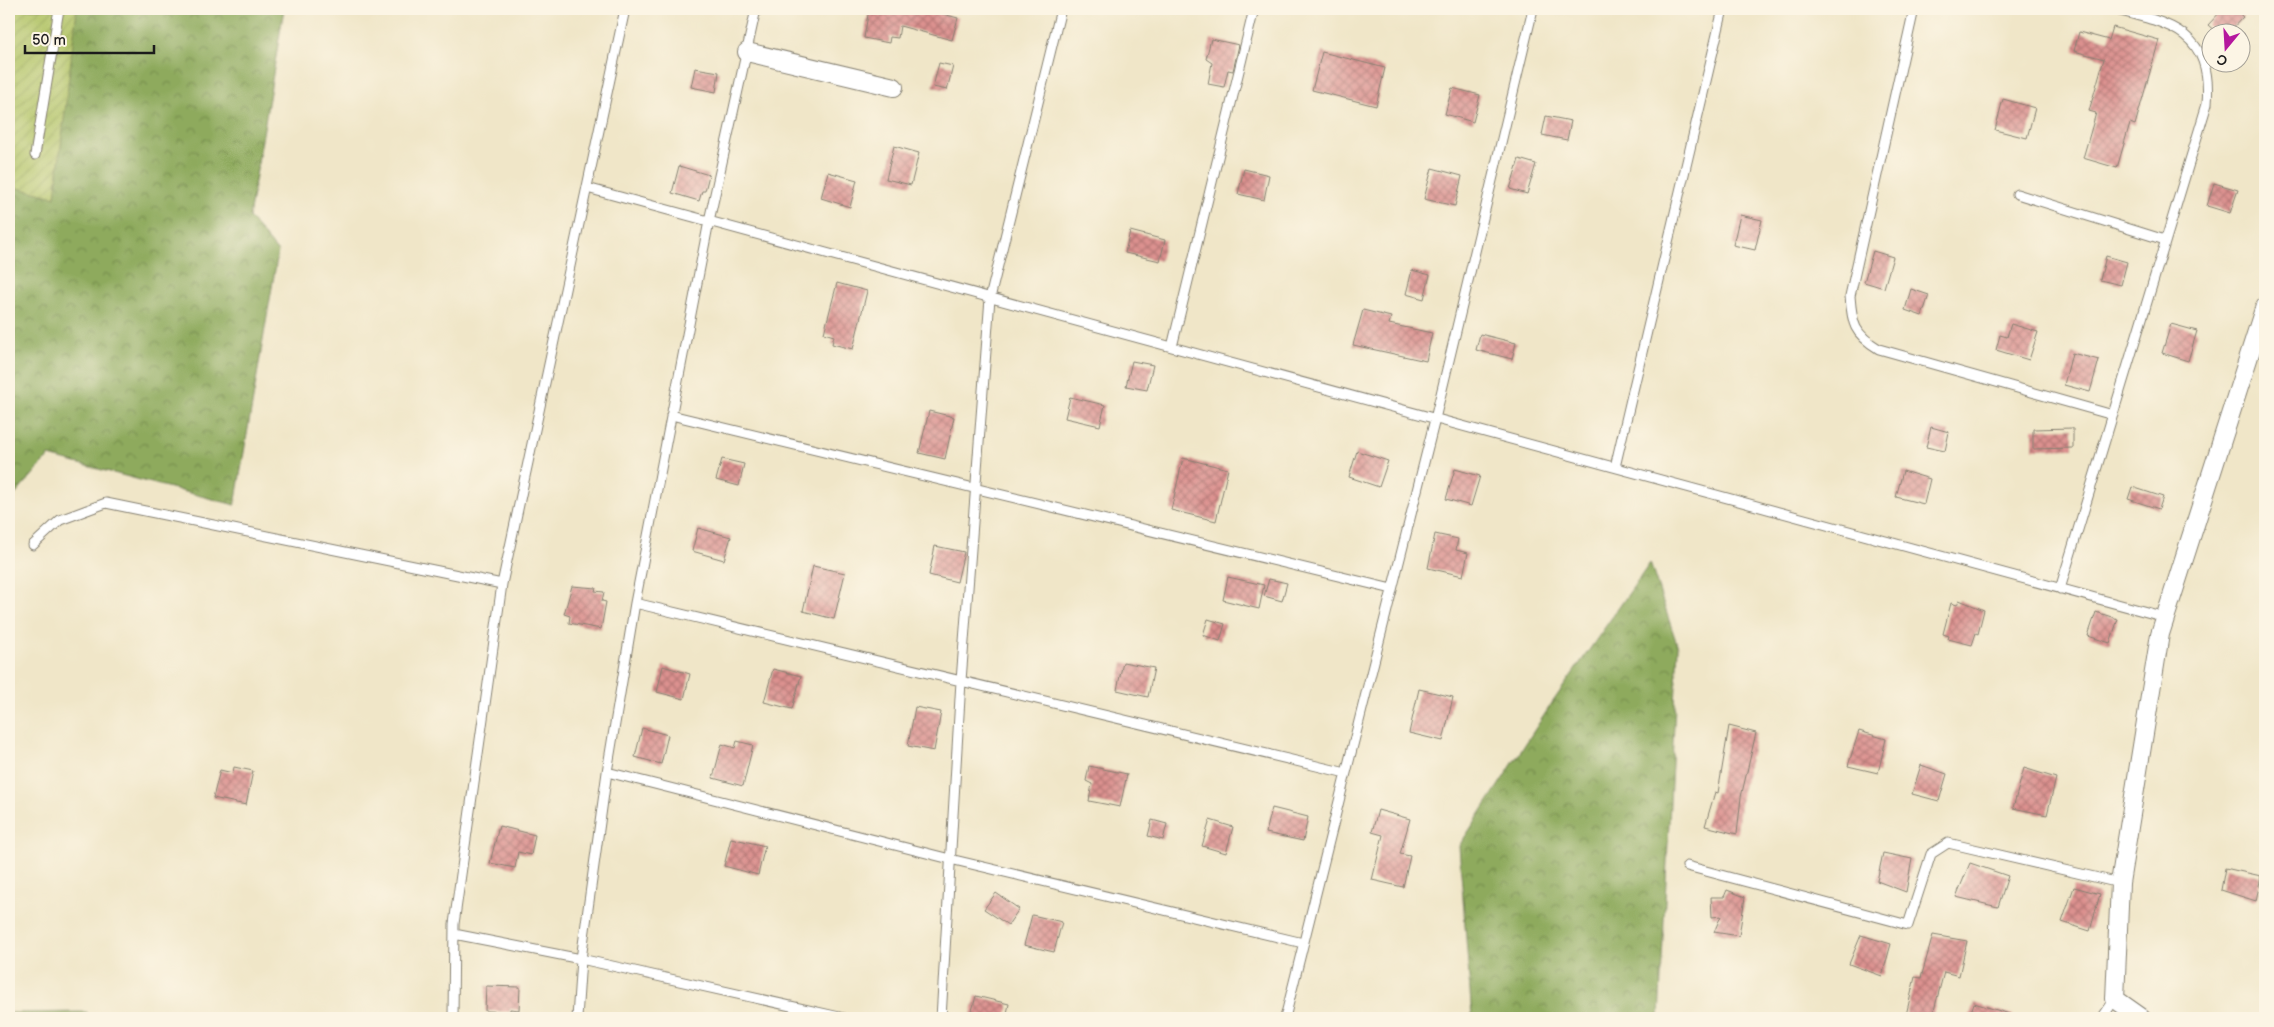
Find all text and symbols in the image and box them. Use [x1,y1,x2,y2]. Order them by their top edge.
scale bar [25,22,154,54]
north arrow [2202,22,2252,72]
text: 50 m [32,31,66,50]
text: С [2215,50,2229,69]

